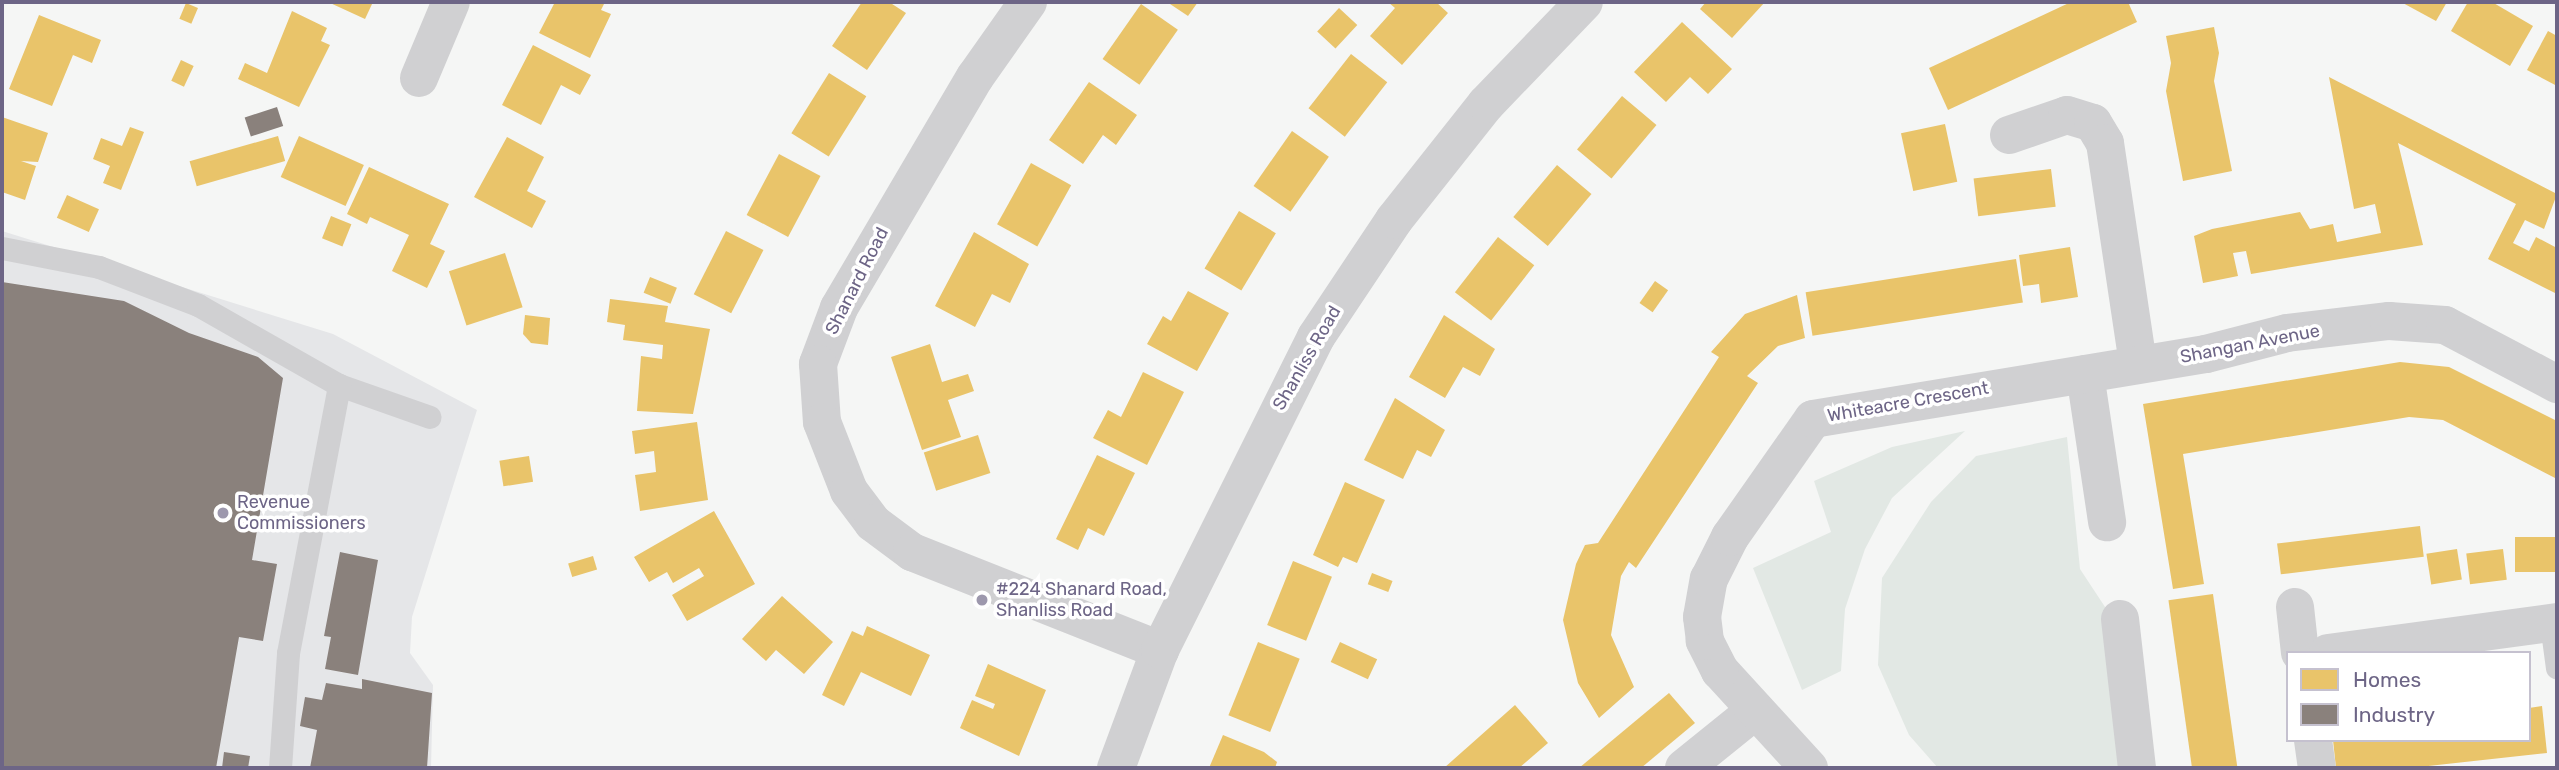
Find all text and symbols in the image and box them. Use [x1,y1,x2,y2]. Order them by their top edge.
street label: Shanard Road [821,224,893,338]
street label: Shanliss Road [1268,302,1346,414]
street label: Shangan Avenue [2178,320,2322,368]
street label: Whiteacre Crescent [1826,377,1990,427]
place label: Revenue Commissioners [237,492,366,534]
marker: Revenue Commissioners [215,505,231,521]
place label: #224 Shanard Road, Shanliss Road [996,579,1167,622]
marker: #224 Shanard Road, Shanliss Road [974,592,990,608]
legend [2286,651,2531,742]
text: Homes [2353,667,2421,692]
text: Industry [2353,702,2435,727]

